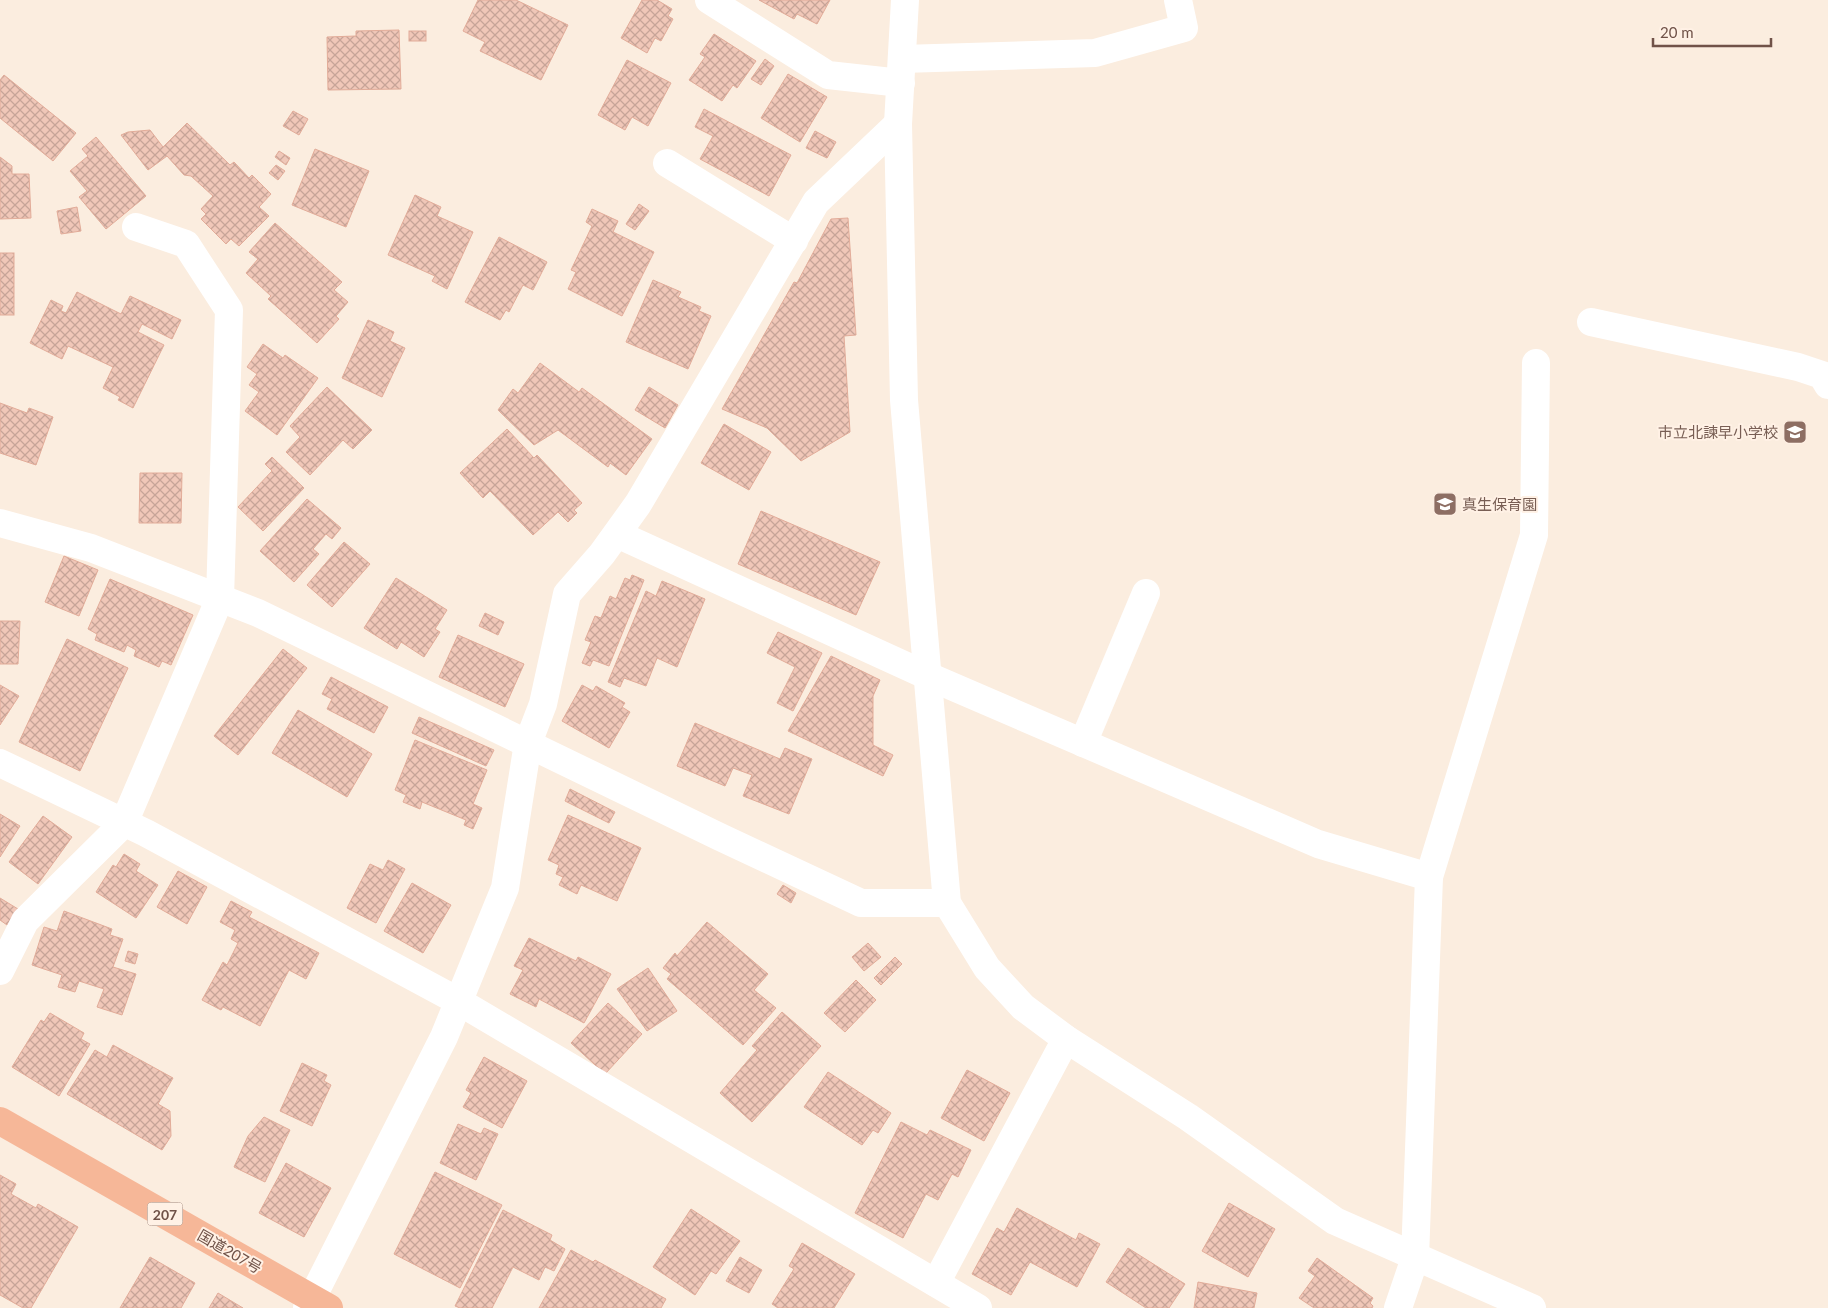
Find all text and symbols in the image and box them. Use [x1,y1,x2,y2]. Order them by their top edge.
scale bar [1653,15,1770,47]
text: 20 m [1660,23,1694,41]
school or university icon: 市立北諫早小学校 [1782,419,1808,445]
place label: 市立北諫早小学校 [1658,423,1778,441]
school or university icon: 真生保育園 [1432,491,1458,517]
place label: 真生保育園 [1462,495,1537,513]
road number: 207 [148,1202,182,1226]
street label: 国道207号 [195,1225,265,1277]

